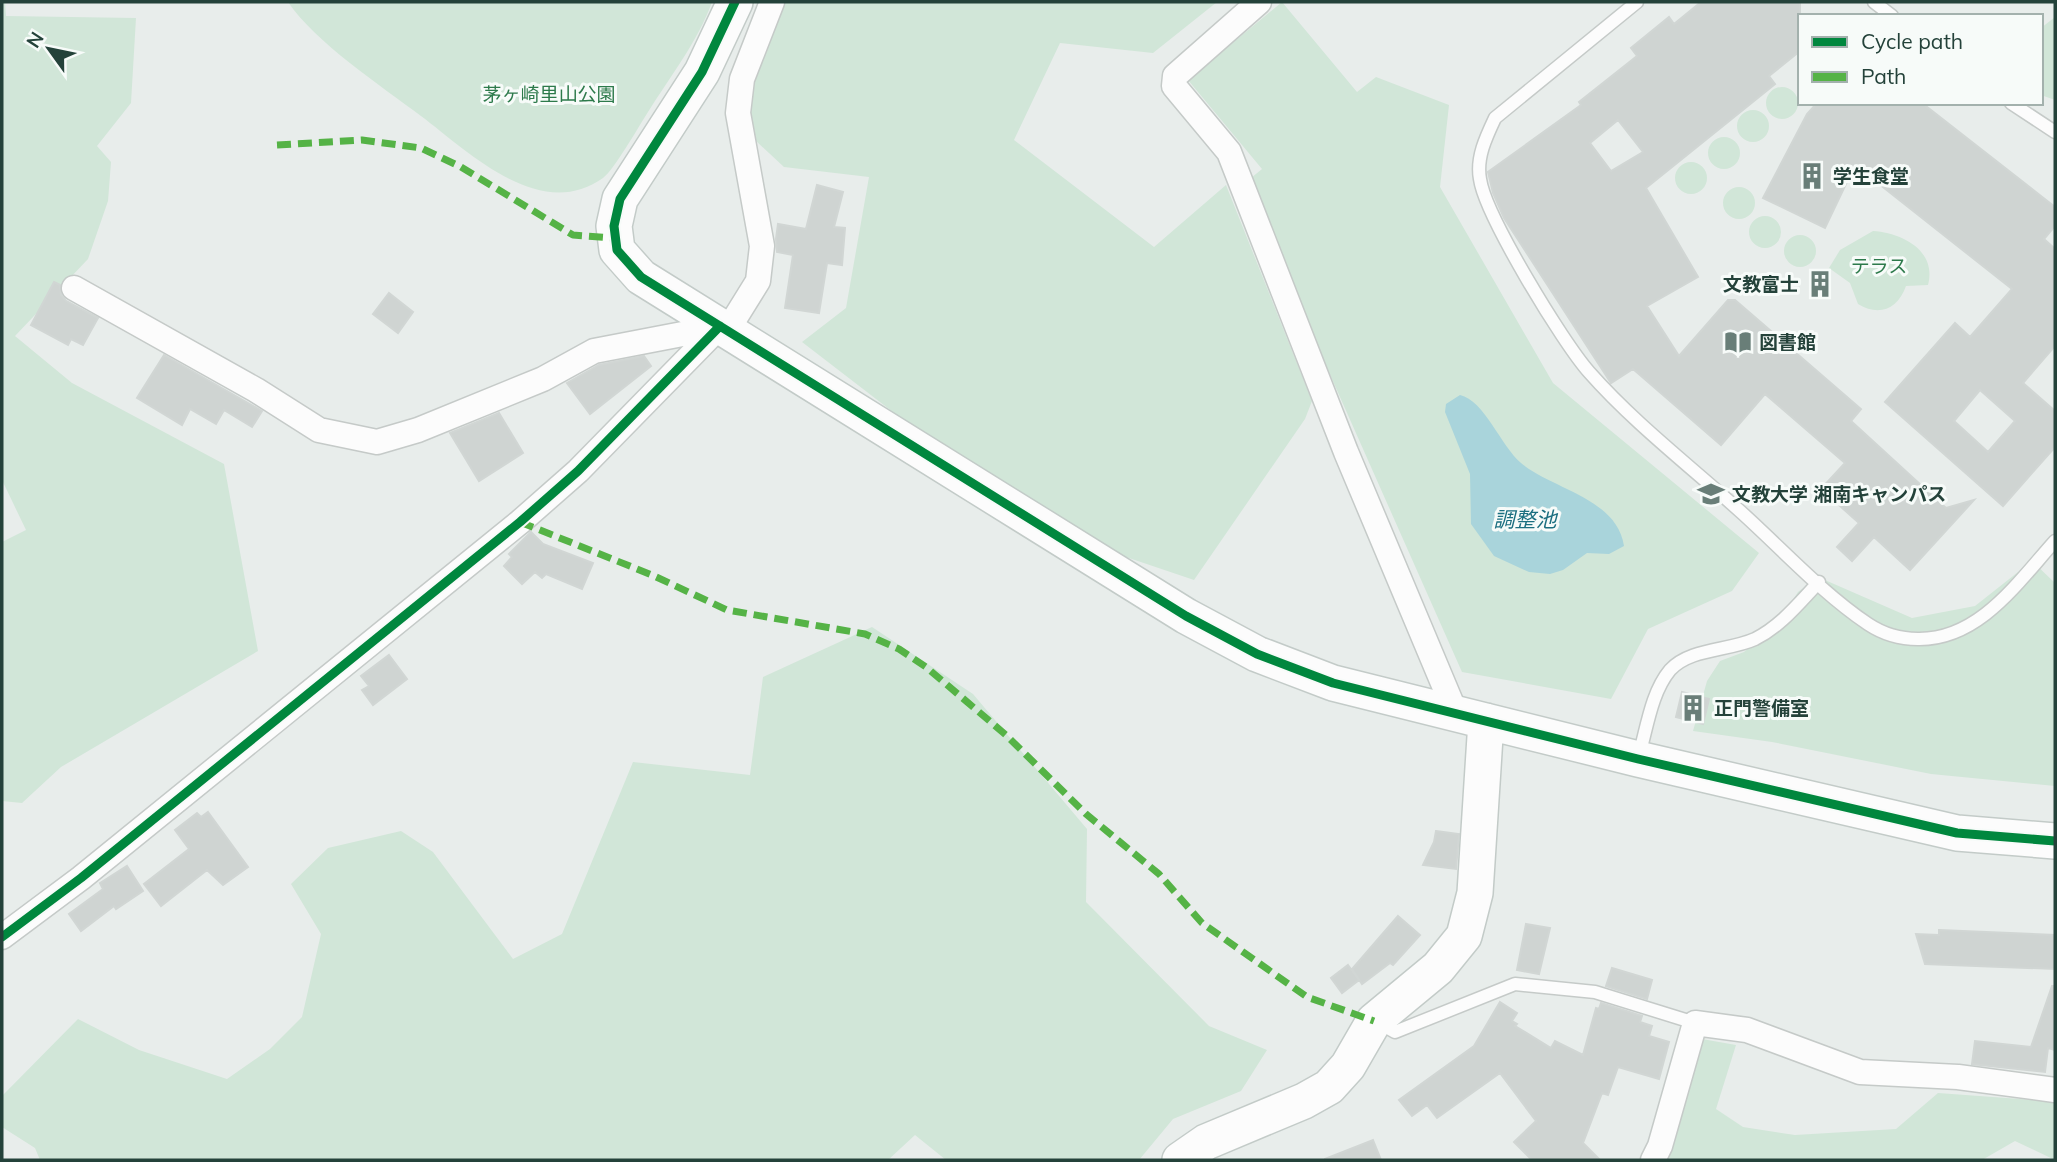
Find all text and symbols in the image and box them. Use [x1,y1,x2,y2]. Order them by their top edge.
north arrow [14,14,84,84]
legend [1798,14,2043,105]
text: N [21,27,49,52]
text: Cycle path [1861,28,1963,54]
text: Path [1861,63,1906,89]
park label: 茅ヶ崎里山公園 [482,82,616,106]
building icon: 学生食堂 [1797,161,1827,191]
place label: 学生食堂 [1833,164,1909,188]
park label: テラス [1851,254,1907,278]
building icon: 文教富士 [1805,269,1835,299]
place label: 文教富士 [1723,272,1799,296]
library icon: 図書館 [1723,327,1753,357]
place label: 図書館 [1759,330,1816,354]
school or university icon: 文教大学 湘南キャンパス [1696,479,1726,509]
place label: 文教大学 湘南キャンパス [1732,482,1946,506]
water label: 調整池 [1494,506,1558,532]
building icon: 正門警備室 [1678,693,1708,723]
place label: 正門警備室 [1714,696,1809,720]

